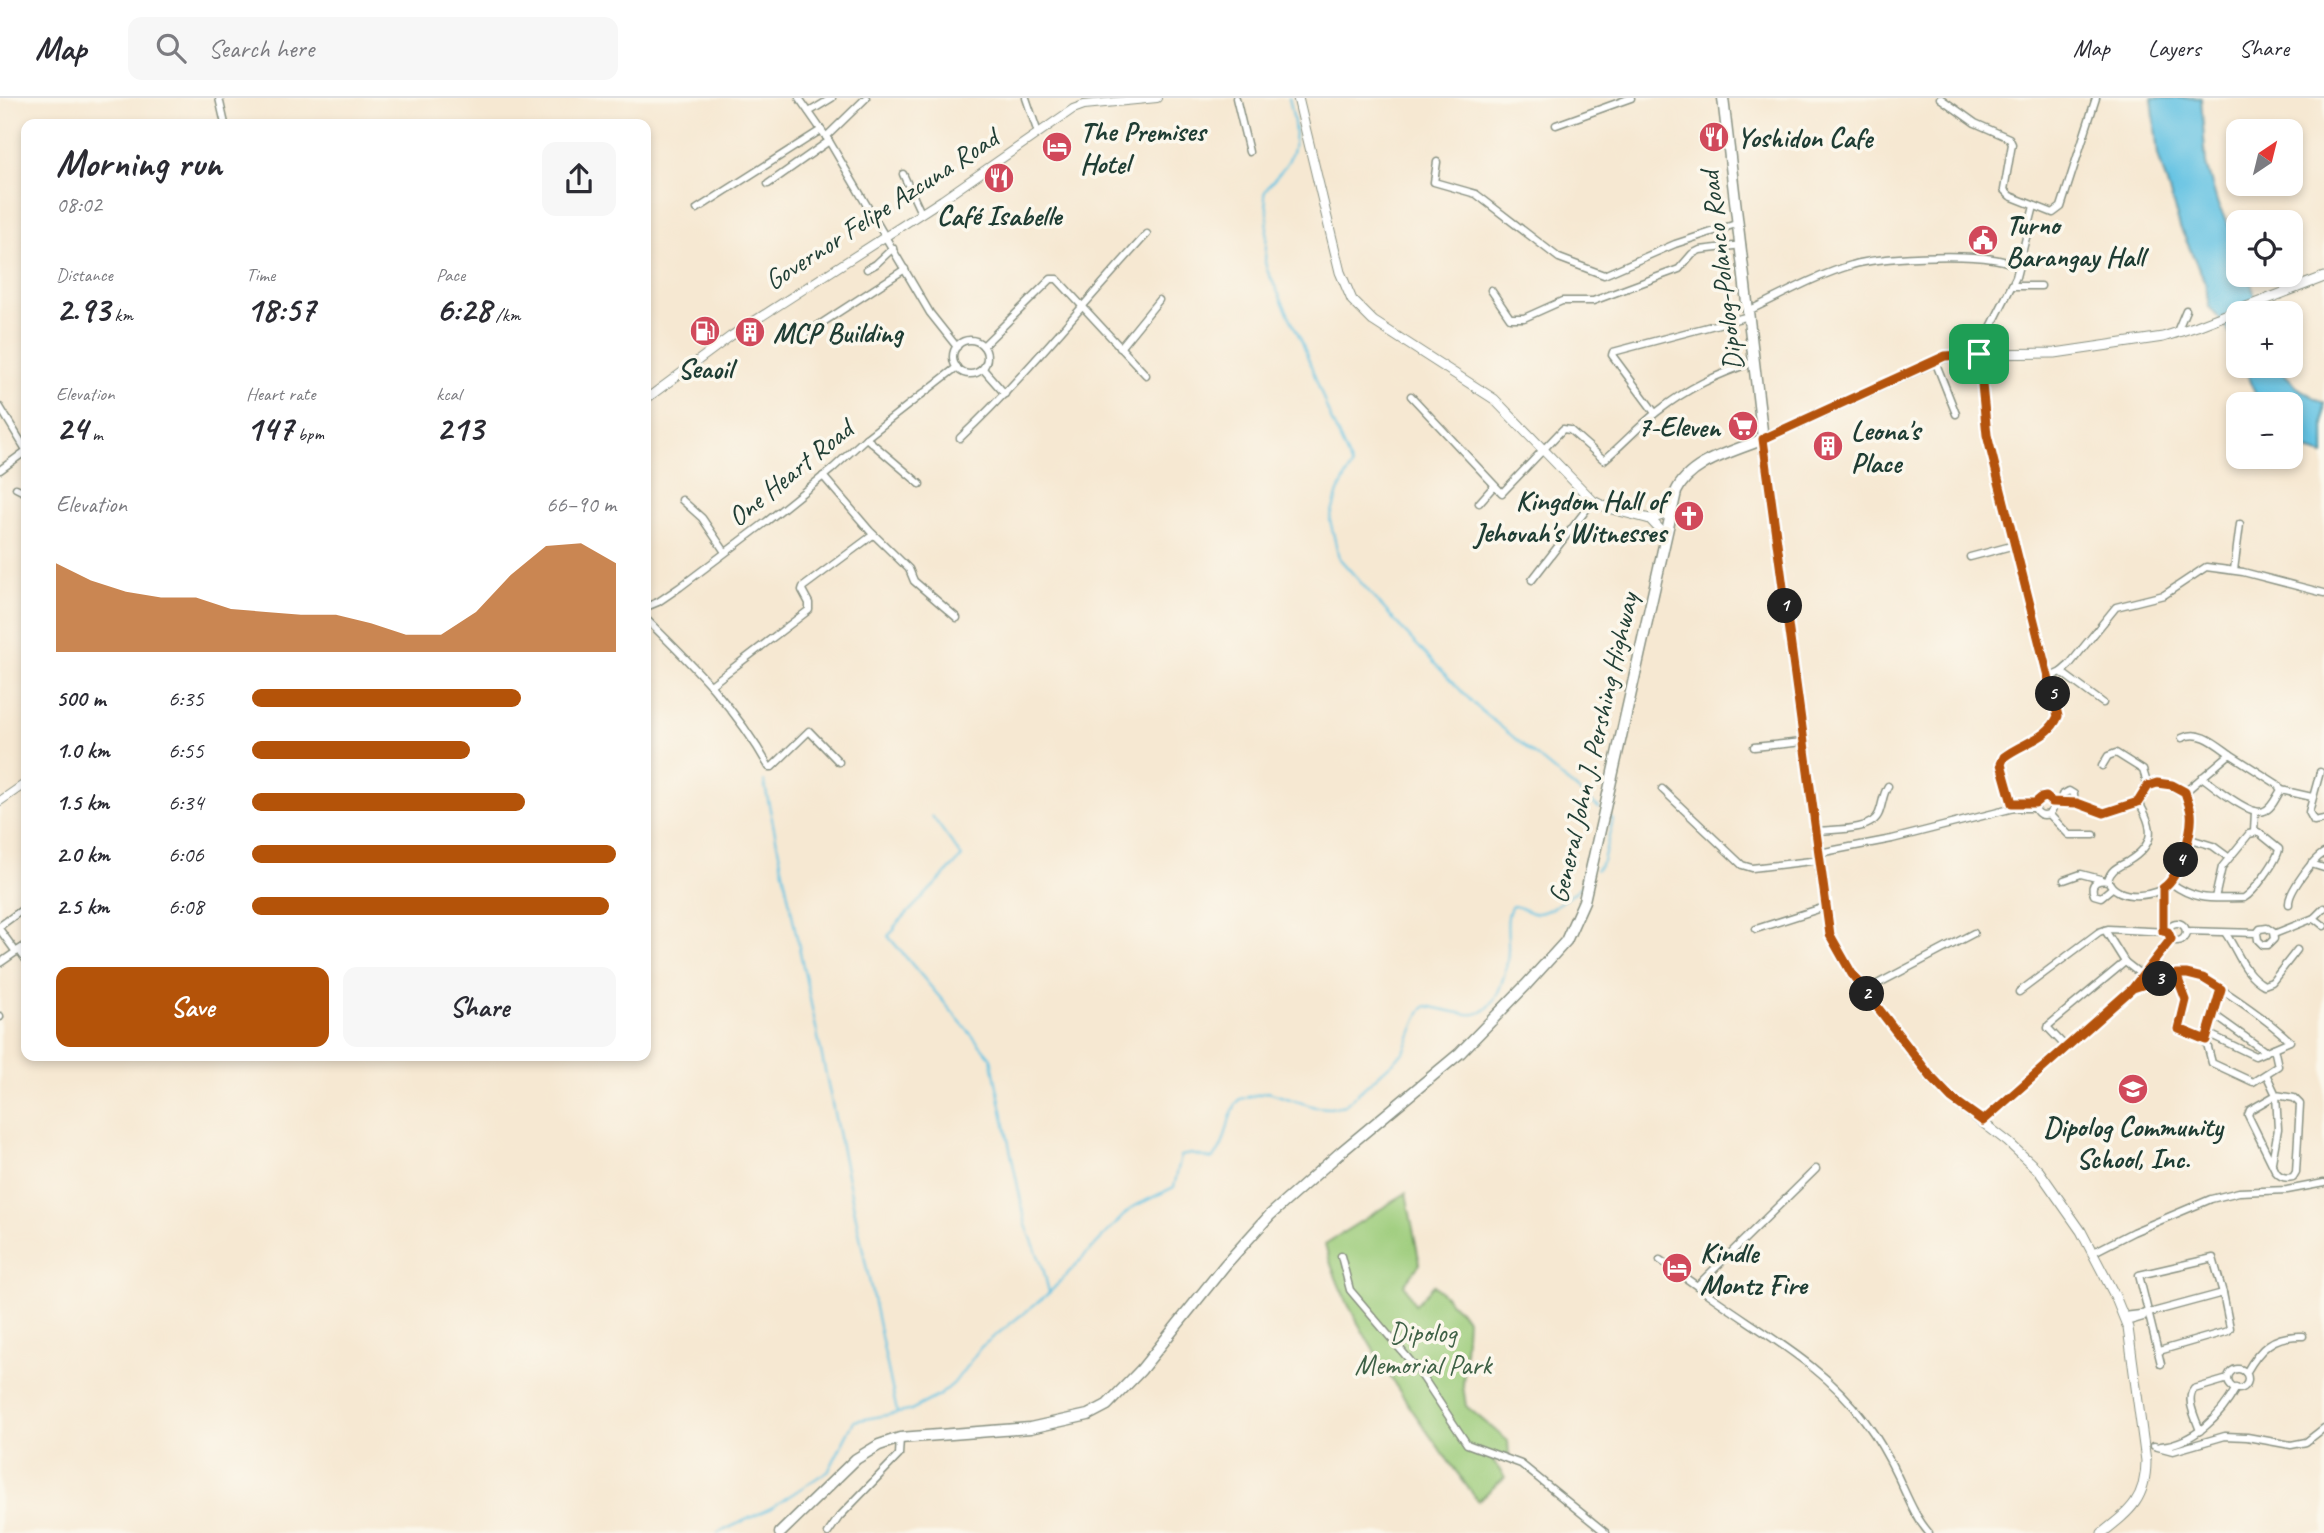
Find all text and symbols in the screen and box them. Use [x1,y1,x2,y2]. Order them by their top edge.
search box [128,17,618,80]
text: Map [35,27,86,69]
icon: search [152,29,190,67]
text: Search here [208,32,314,65]
text: Map [2073,33,2110,63]
text: Layers [2148,33,2201,63]
text: Share [2239,33,2289,63]
place label: The Premises Hotel [1080,114,1208,181]
street label: Governor Felipe Azcuna Road [758,118,1008,298]
north arrow [2226,119,2303,196]
map controls [2226,119,2303,469]
restaurant icon: Yoshidon Cafe [1697,120,1731,154]
place label: Yoshidon Cafe [1737,120,1875,155]
hotel icon: The Premises Hotel [1040,130,1074,164]
text: Morning run [56,140,222,187]
button: share [542,142,616,216]
restaurant icon: Café Isabelle [982,161,1016,195]
street label: Dipolog-Polanco Road [1691,165,1751,373]
text: 08:02 [56,190,102,219]
place label: Café Isabelle [937,198,1064,233]
place label: Turno Barangay Hall [2006,207,2149,274]
button: locate [2226,210,2303,287]
public building icon: Turno Barangay Hall [1966,223,2000,257]
text: Distance [56,263,113,287]
text: Time [246,263,275,287]
text: Pace [436,263,465,287]
text: 2.93 [56,287,110,332]
text: 18:57 [246,287,315,332]
text: 6:28 [436,287,491,332]
button: + [2226,301,2303,378]
text: km [110,303,133,327]
text: /km [491,303,520,327]
fuel station icon: Seaoil [688,314,722,348]
building icon: MCP Building [733,315,767,349]
place label: MCP Building [773,315,904,350]
pin [1949,324,2009,384]
icon: arrive [1960,335,1998,373]
place label: Seaoil [678,351,738,386]
text: Elevation [56,382,114,406]
text: Heart rate [246,382,315,406]
text: kcal [436,382,461,406]
button: − [2226,392,2303,469]
text: 24 [56,406,88,451]
text: 147 [246,406,293,451]
text: 213 [436,406,483,451]
street label: One Heart Road [720,409,863,534]
place label: 7-Eleven [1638,409,1722,444]
supermarket icon: 7-Eleven [1726,409,1760,443]
place label: Leona's Place [1851,413,1923,480]
text: m [88,422,103,446]
text: bpm [293,422,324,446]
building icon: Leona's Place [1811,429,1845,463]
place label: Kingdom Hall of Jehovah's Witnesses [1472,483,1673,550]
text: Elevation [56,490,127,519]
text: 66–90 m [546,490,616,519]
church icon: Kingdom Hall of Jehovah's Witnesses [1672,499,1706,533]
street label: General John J. Pershing Highway [1540,587,1646,907]
pin: 1 [1768,588,1802,624]
text: 1 [1780,593,1789,617]
pin: 5 [2036,676,2070,712]
text: 5 [2048,681,2057,705]
text: 500 m [56,684,105,713]
text: 6:35 [168,684,204,713]
text: 1.0 km [56,736,110,765]
text: 6:55 [168,736,204,765]
text: 1.5 km [56,788,109,817]
text: 6:34 [168,788,204,817]
text: 2.0 km [56,840,110,869]
text: 6:06 [168,840,204,869]
pin: 4 [2164,842,2198,878]
text: 4 [2176,847,2185,871]
text: 2.5 km [56,892,109,921]
text: 6:08 [168,892,204,921]
pin: 3 [2142,962,2178,996]
text: 3 [2155,966,2164,990]
button: Save [56,967,329,1047]
button: Share [343,967,616,1047]
pin: 2 [1850,976,1884,1012]
text: 2 [1862,981,1871,1005]
school or university icon: Dipolog Community School, Inc. [2116,1072,2150,1106]
place label: Dipolog Community School, Inc. [2043,1109,2225,1176]
place label: Kindle Montz Fire [1700,1235,1809,1302]
hotel icon: Kindle Montz Fire [1660,1251,1694,1285]
park label: Dipolog Memorial Park [1354,1315,1493,1382]

